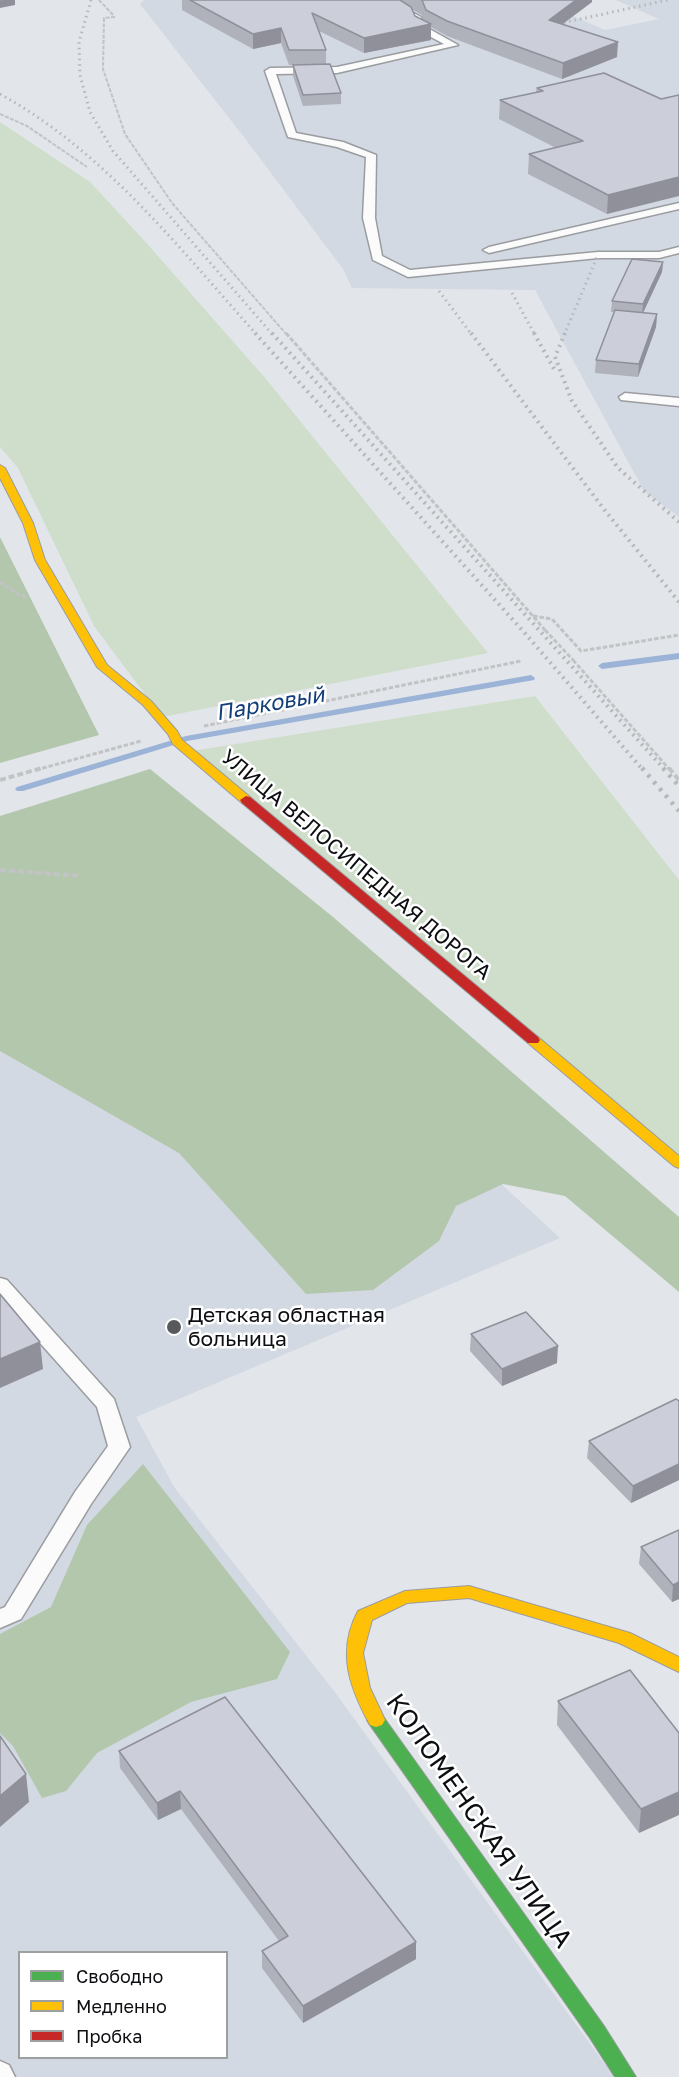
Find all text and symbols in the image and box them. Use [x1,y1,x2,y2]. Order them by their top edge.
water label: Парковый [214,681,326,727]
street label: УЛИЦА ВЕЛОСИПЕДНАЯ ДОРОГА [216,745,496,985]
place label: Детская областная больница [188,1302,385,1352]
marker: Детская областная больница [165,1318,183,1336]
street label: КОЛОМЕНСКАЯ УЛИЦА [379,1688,579,1954]
legend [18,1951,228,2059]
text: Свободно [76,1965,163,1987]
text: Медленно [76,1995,167,2017]
text: Пробка [76,2025,142,2047]

